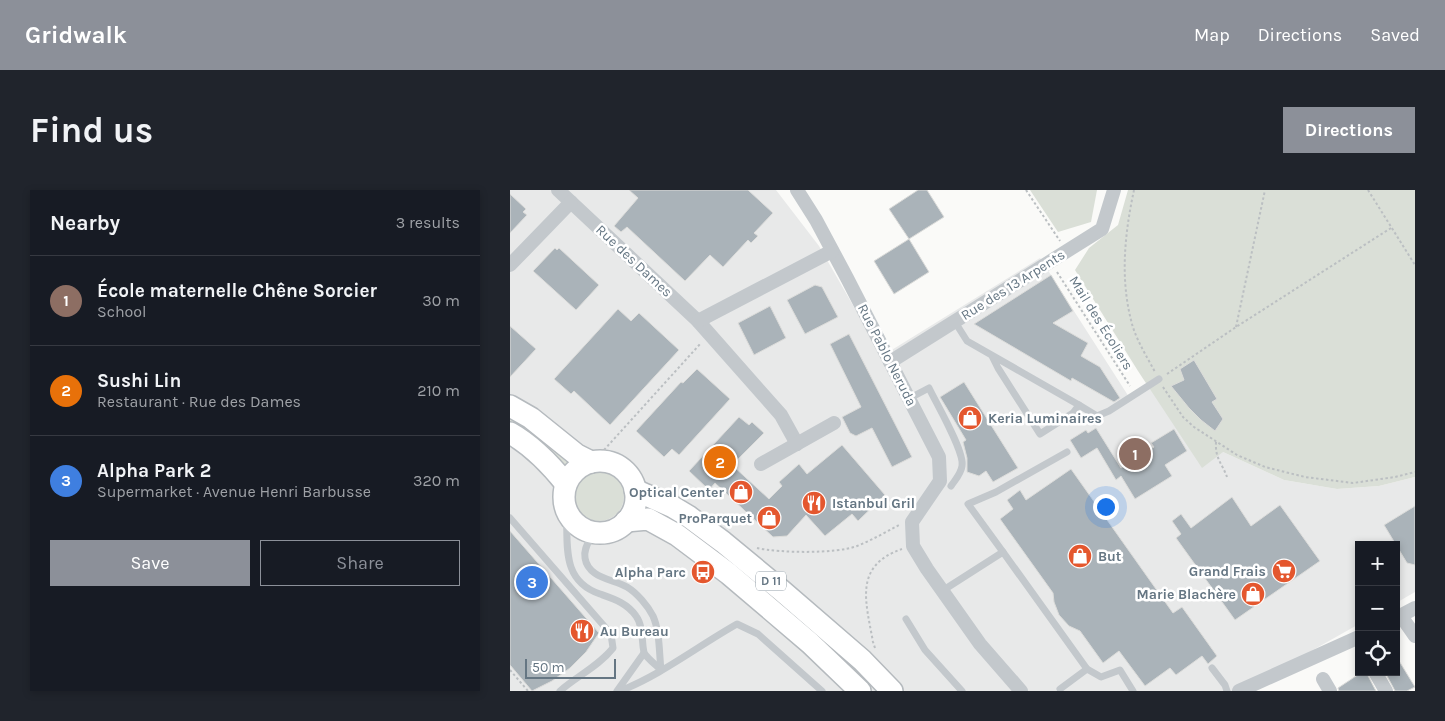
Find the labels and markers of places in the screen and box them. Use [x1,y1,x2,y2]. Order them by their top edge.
shop icon: Keria Luminaires [957,405,983,431]
place label: Keria Luminaires [988,410,1102,427]
pin: 1 [1119,435,1151,473]
pin: 2 [704,443,736,481]
shop icon: Optical Center [728,479,754,505]
place label: Optical Center [629,484,724,501]
restaurant icon: Istanbul Gril [801,490,827,516]
place label: Istanbul Gril [832,495,915,512]
shop icon: ProParquet [756,505,782,531]
place label: ProParquet [678,510,752,527]
shop icon: But [1067,543,1093,569]
place label: But [1098,548,1122,565]
supermarket icon: Grand Frais [1271,558,1297,584]
bus stop icon: Alpha Parc [690,559,716,585]
pin: 3 [516,563,548,601]
place label: Grand Frais [1189,563,1266,580]
place label: Alpha Parc [615,564,686,581]
shop icon: Marie Blachère [1240,581,1266,607]
place label: Marie Blachère [1137,586,1236,603]
restaurant icon: Au Bureau [569,618,595,644]
place label: Au Bureau [600,623,669,640]

